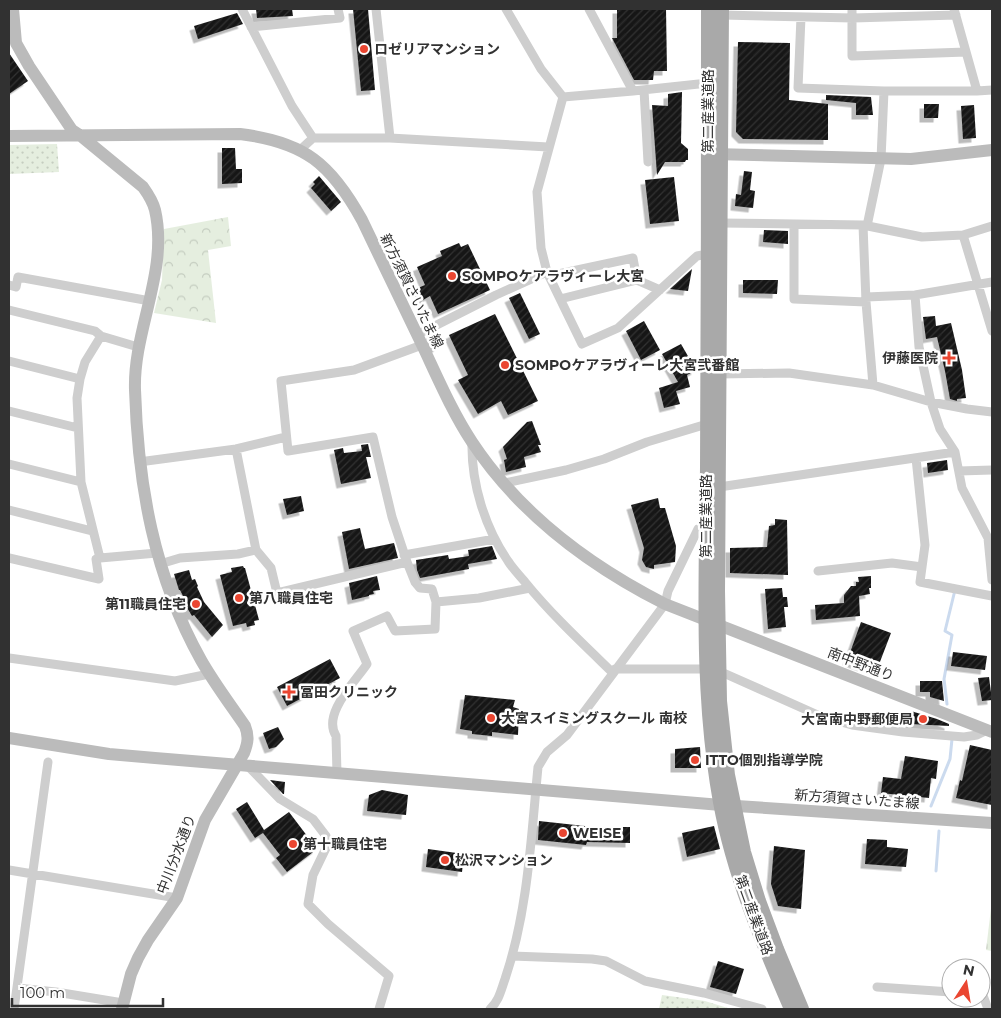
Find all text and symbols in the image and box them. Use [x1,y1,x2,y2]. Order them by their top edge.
place label: ロゼリアマンション [374,40,500,58]
marker: ロゼリアマンション [358,43,370,55]
street label: 第二産業道路 [699,69,717,153]
street label: 新方須賀さいたま線 [376,231,448,351]
place label: SOMPOケアラヴィーレ大宮 [462,267,644,285]
marker: SOMPOケアラヴィーレ大宮 [446,270,458,282]
place label: 伊藤医院 [882,349,938,367]
marker: 伊藤医院 [942,351,956,365]
place label: SOMPOケアラヴィーレ大宮弐番館 [515,356,739,374]
marker: SOMPOケアラヴィーレ大宮弐番館 [499,359,511,371]
street label: 第二産業道路 [697,474,715,558]
place label: 第八職員住宅 [249,589,333,607]
marker: 第八職員住宅 [233,592,245,604]
place label: 第11職員住宅 [105,595,186,613]
marker: 第11職員住宅 [190,598,202,610]
street label: 南中野通り [825,643,897,685]
place label: 冨田クリニック [300,683,398,701]
marker: 冨田クリニック [282,685,296,699]
place label: 大宮スイミングスクール 南校 [501,709,687,727]
place label: 大宮南中野郵便局 [801,710,913,728]
marker: 大宮スイミングスクール 南校 [485,712,497,724]
marker: 大宮南中野郵便局 [917,713,929,725]
place label: ITTO個別指導学院 [705,751,823,769]
marker: ITTO個別指導学院 [689,754,701,766]
street label: 新方須賀さいたま線 [794,786,920,812]
street label: 中川分水通り [153,812,199,896]
place label: WEISE [573,824,621,842]
marker: WEISE [557,827,569,839]
place label: 第十職員住宅 [303,835,387,853]
marker: 第十職員住宅 [287,838,299,850]
place label: 松沢マンション [455,851,553,869]
marker: 松沢マンション [439,854,451,866]
street label: 第二産業道路 [731,872,777,958]
north arrow [941,958,991,1008]
text: N [961,960,976,980]
scale bar [12,976,164,1008]
text: 100 m [20,983,65,1002]

